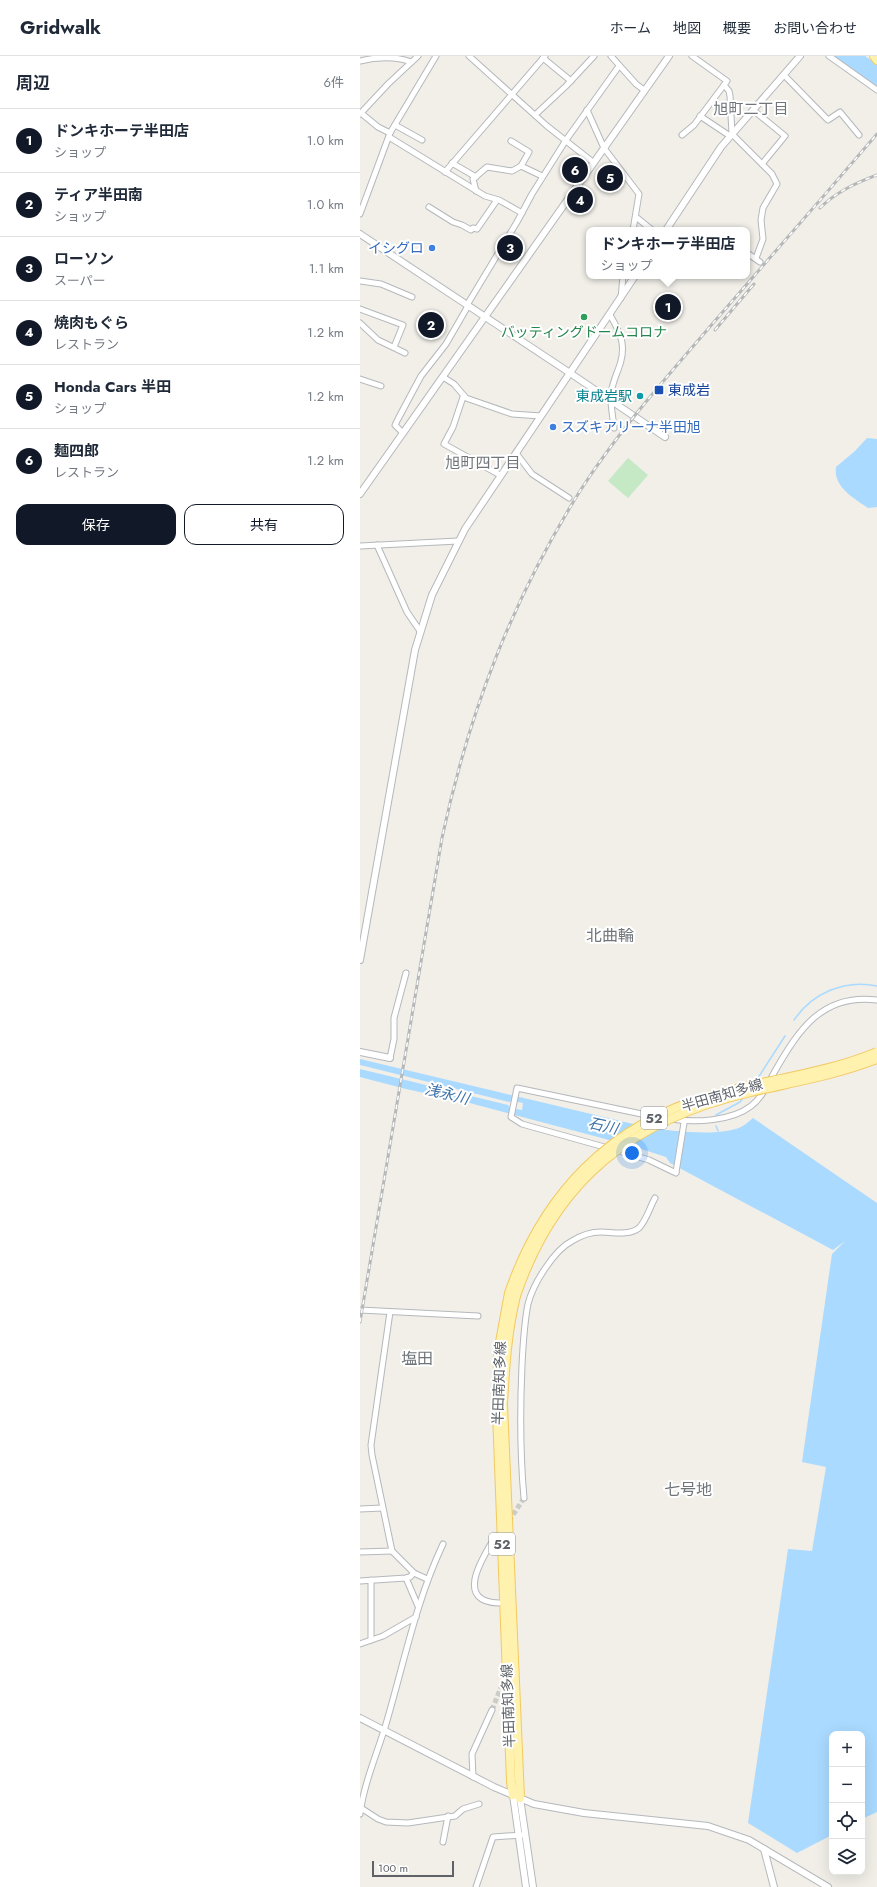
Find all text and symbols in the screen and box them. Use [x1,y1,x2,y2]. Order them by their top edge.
text: Gridwalk [20,14,101,41]
text: ホーム [609,18,651,38]
text: 地図 [673,18,701,38]
text: 概要 [723,18,751,38]
text: お問い合わせ [773,18,857,38]
text: 周辺 [16,71,50,95]
text: 6件 [324,73,344,92]
district label: 旭町二丁目 [713,98,789,120]
text: ドンキホーテ半田店 [54,120,189,142]
text: 1 [26,131,32,150]
text: 1.0 km [307,131,344,150]
text: ショップ [54,143,106,162]
pin: 6 [562,155,588,185]
pin: 5 [597,163,623,193]
text: ティア半田南 [54,184,143,206]
pin: 4 [567,185,593,215]
text: 2 [25,195,33,214]
text: 1.0 km [307,195,344,214]
text: ショップ [54,207,106,226]
popup [586,227,750,279]
pin: 3 [497,233,523,263]
text: ドンキホーテ半田店 [600,233,736,255]
place label: イシグロ [368,238,424,258]
marker: イシグロ [427,243,437,253]
text: ローソン [54,248,114,270]
text: ショップ [600,256,653,275]
text: 3 [25,259,33,278]
text: 1.1 km [309,259,344,278]
text: スーパー [54,271,106,290]
pin: 1 [655,292,681,322]
pin: 2 [418,310,444,340]
text: 焼肉もぐら [54,312,129,334]
marker: バッティングドームコロナ [579,312,589,322]
place label: バッティングドームコロナ [501,322,667,342]
text: 4 [24,323,34,342]
text: 1.2 km [307,323,344,342]
text: レストラン [54,335,119,354]
text: Honda Cars 半田 [54,376,171,398]
place label: 東成岩 [668,380,710,400]
marker: 東成岩 [653,384,665,396]
place label: 東成岩駅 [576,386,632,406]
text: 5 [25,387,33,406]
text: 1.2 km [307,387,344,406]
marker: 東成岩駅 [635,391,645,401]
text: ショップ [54,399,106,418]
place label: スズキアリーナ半田旭 [561,417,701,437]
marker: スズキアリーナ半田旭 [548,422,558,432]
text: 麺四郎 [54,440,99,462]
text: 6 [25,451,33,470]
text: 1.2 km [307,451,344,470]
district label: 旭町四丁目 [445,452,521,474]
text: レストラン [54,463,119,482]
button: 保存 [16,504,176,545]
button: 共有 [184,504,344,545]
district label: 北曲輪 [586,924,634,947]
street label: 半田南知多線 [679,1074,765,1116]
water label: 浅永川 [422,1078,473,1111]
road number: 52 [641,1107,667,1129]
water label: 石川 [586,1112,622,1141]
your location [622,1143,642,1163]
street label: 半田南知多線 [488,1341,510,1425]
district label: 塩田 [401,1347,433,1370]
district label: 七号地 [664,1478,712,1501]
road number: 52 [489,1533,515,1555]
street label: 半田南知多線 [497,1664,519,1748]
map controls [829,1731,865,1875]
button: + [829,1731,865,1767]
button: − [829,1767,865,1803]
button: locate [829,1803,865,1839]
button: layers [829,1839,865,1875]
scale bar [372,1859,454,1878]
text: 100 m [378,1860,408,1876]

